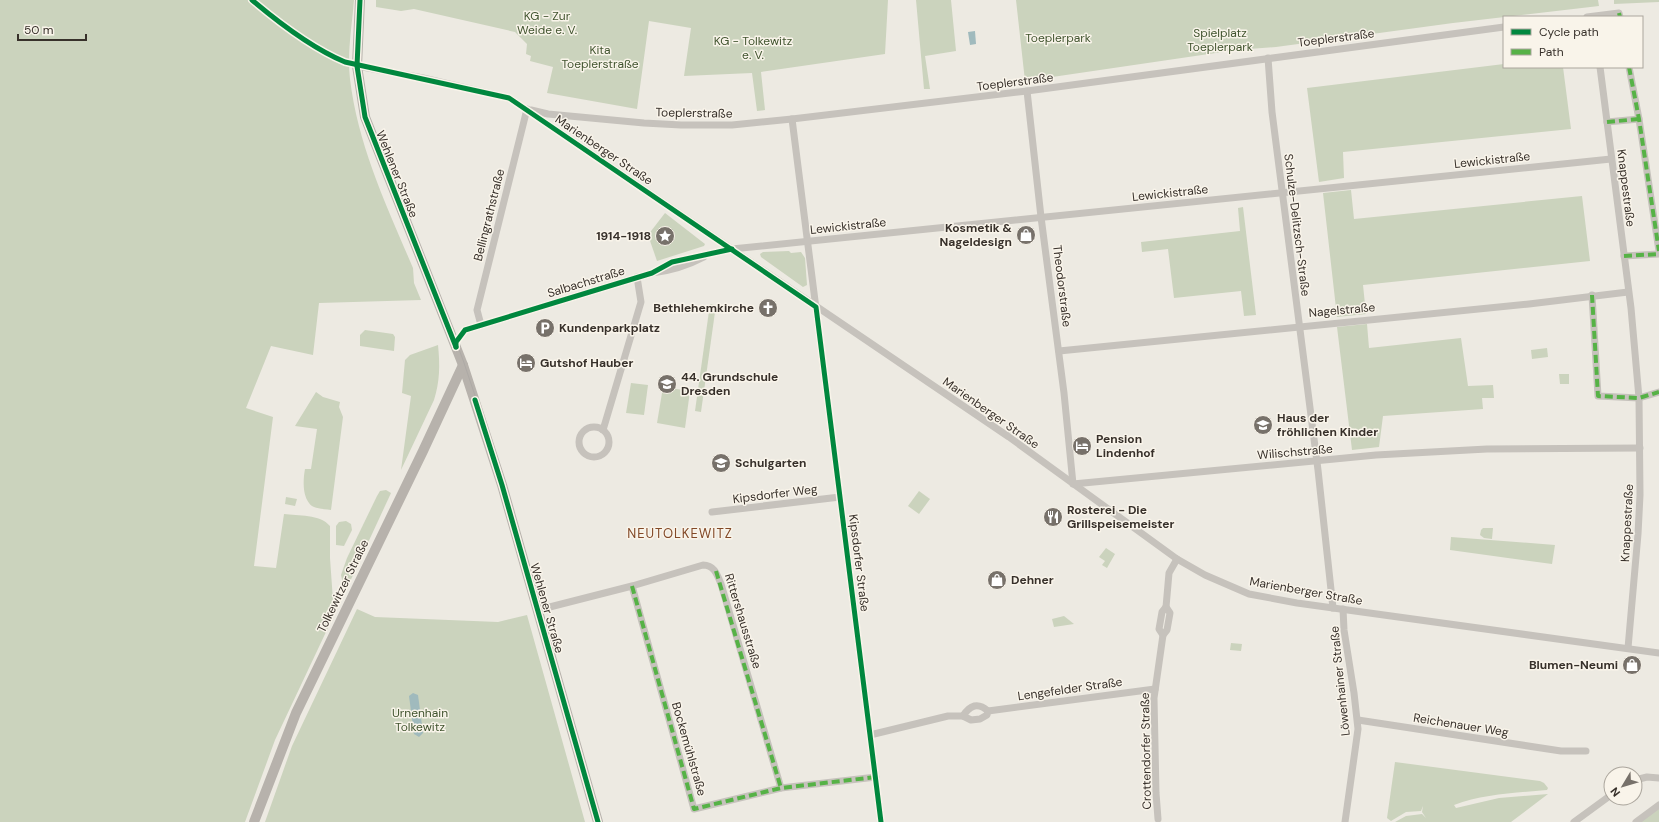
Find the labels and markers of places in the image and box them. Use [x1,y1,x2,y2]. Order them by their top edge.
place label: Kosmetik & Nageldesign [940,220,1013,250]
shop icon: Kosmetik & Nageldesign [1015,224,1037,246]
place icon: 1914-1918 [654,225,676,247]
place label: 1914-1918 [596,228,651,244]
church icon: Bethlehemkirche [757,297,779,319]
place label: Bethlehemkirche [653,300,754,316]
parking icon: Kundenparkplatz [534,317,556,339]
place label: Kundenparkplatz [559,320,660,336]
hotel icon: Gutshof Hauber [515,352,537,374]
place label: Gutshof Hauber [540,355,633,371]
place label: 44. Grundschule Dresden [681,369,778,399]
school or university icon: 44. Grundschule Dresden [656,373,678,395]
place label: Haus der fröhlichen Kinder [1277,410,1378,440]
school or university icon: Haus der fröhlichen Kinder [1252,414,1274,436]
place label: Pension Lindenhof [1096,431,1155,461]
hotel icon: Pension Lindenhof [1071,435,1093,457]
school or university icon: Schulgarten [710,452,732,474]
place label: Schulgarten [735,455,806,471]
place label: Rosterei - Die Grillspeisemeister [1067,502,1175,532]
restaurant icon: Rosterei - Die Grillspeisemeister [1042,506,1064,528]
shop icon: Dehner [986,569,1008,591]
place label: Dehner [1011,572,1054,588]
shop icon: Blumen-Neumi [1621,654,1643,676]
place label: Blumen-Neumi [1529,657,1618,673]

